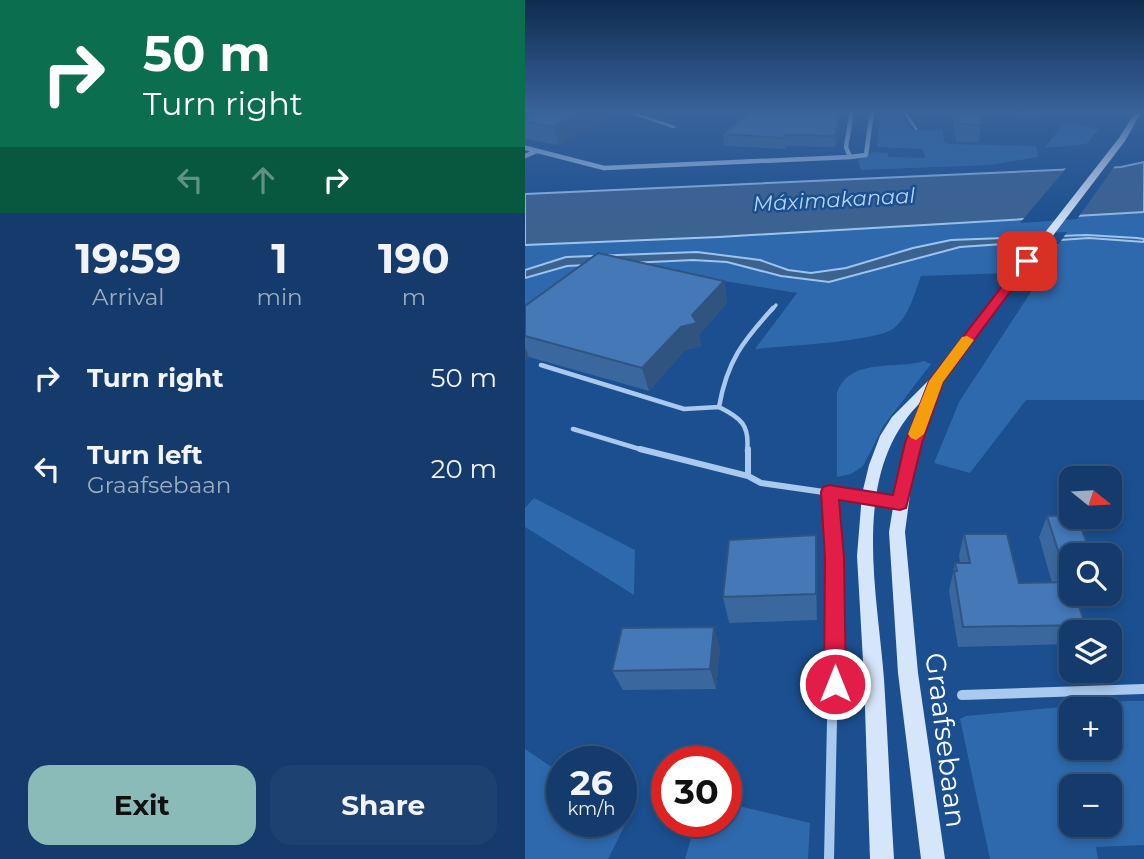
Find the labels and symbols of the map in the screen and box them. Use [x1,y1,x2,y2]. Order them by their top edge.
water label: Máximakanaal [752,183,916,216]
pin [997,231,1057,291]
north arrow [1059,466,1122,528]
position arrow [798,647,872,721]
street label: Graafsebaan [918,651,974,829]
speed limit sign: 30 [651,746,742,837]

